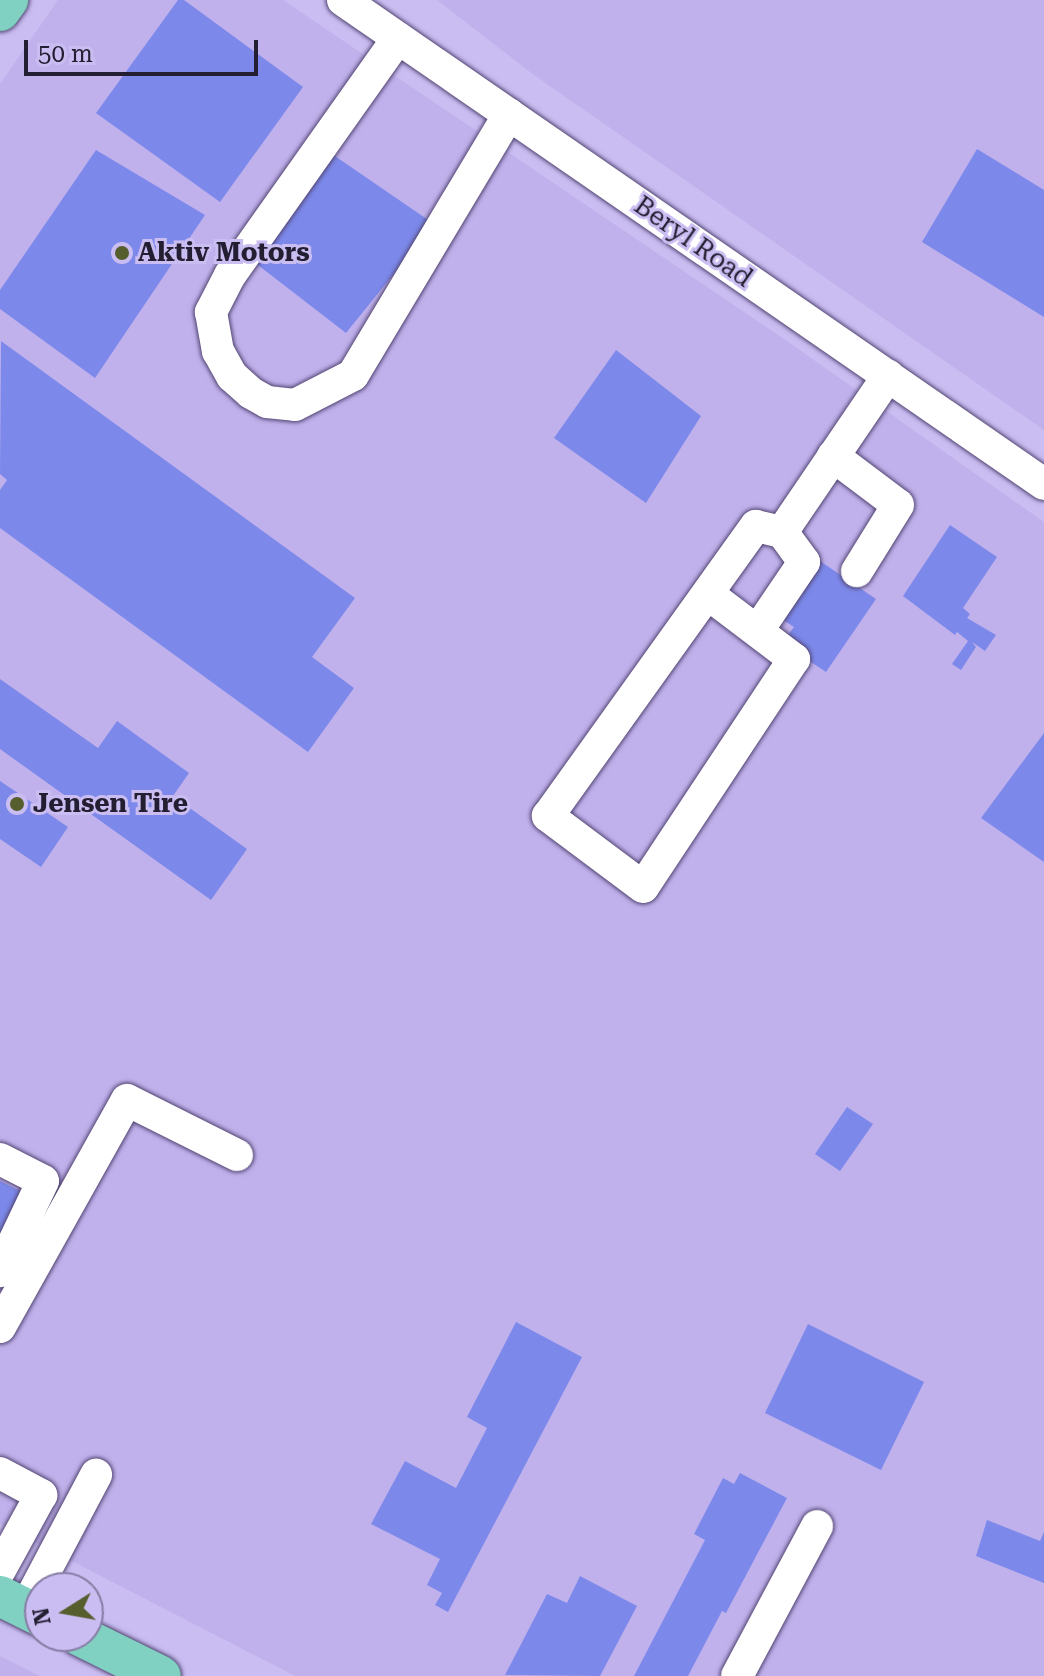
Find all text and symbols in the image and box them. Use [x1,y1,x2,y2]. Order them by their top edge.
scale bar [28,24,262,74]
text: 50 m [38,40,93,68]
street label: Beryl Road [628,190,758,294]
place label: Aktiv Motors [138,237,310,269]
marker: Aktiv Motors [113,244,131,262]
place label: Jensen Tire [33,788,188,820]
marker: Jensen Tire [8,795,26,813]
north arrow [24,1572,104,1652]
text: N [28,1606,56,1627]

